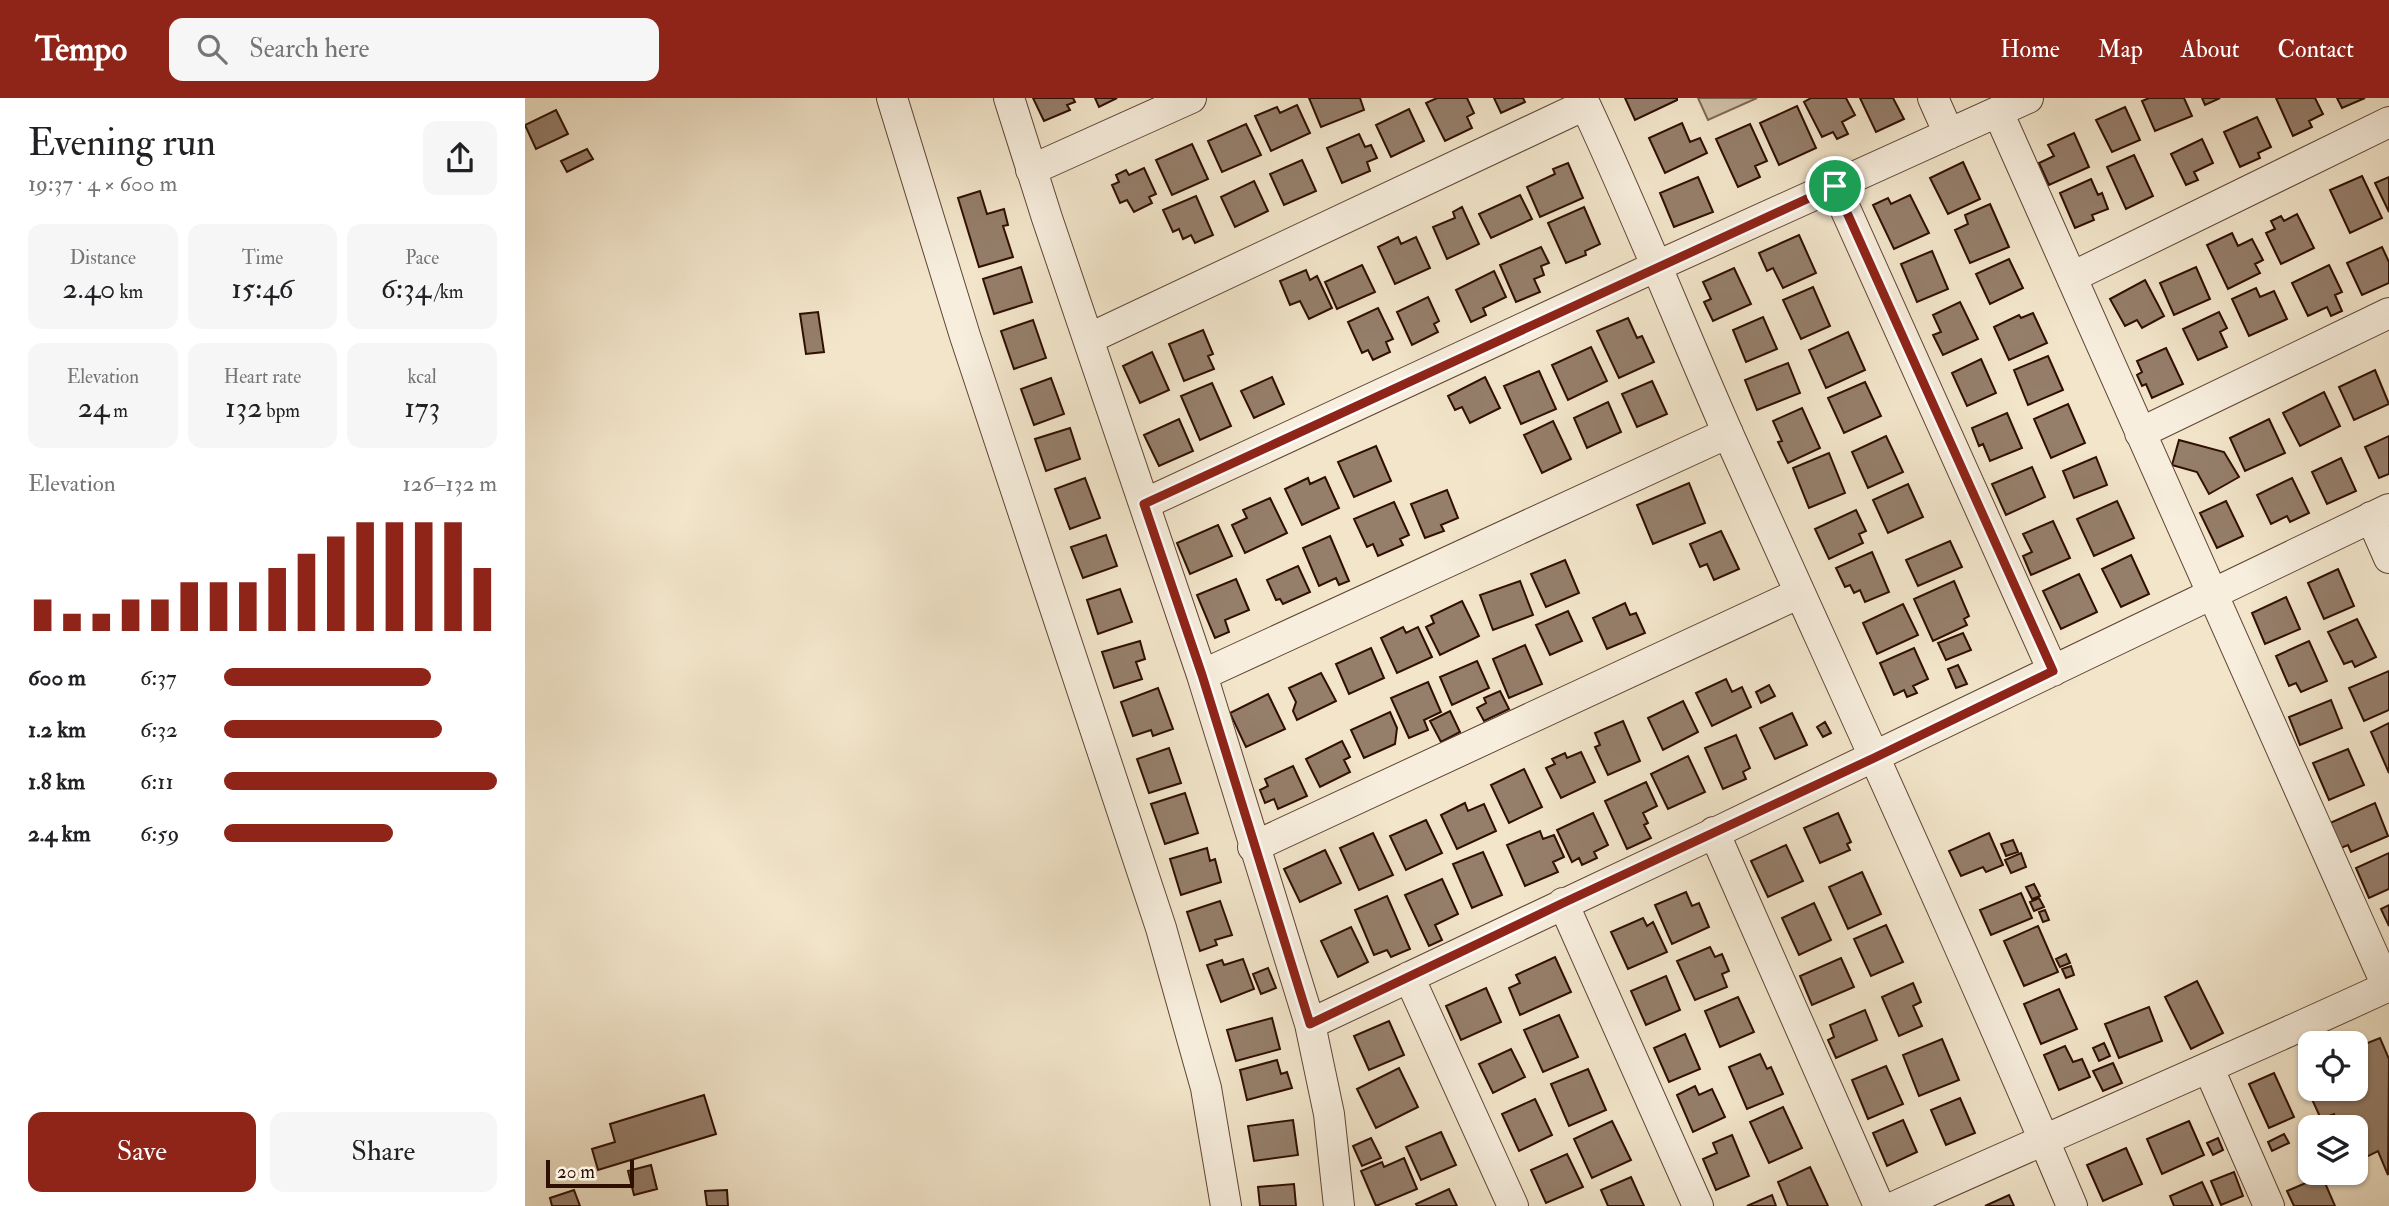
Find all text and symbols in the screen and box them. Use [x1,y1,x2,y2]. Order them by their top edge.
search box [169,18,659,81]
text: Tempo [35,29,127,70]
icon: search [193,30,231,68]
text: Search here [249,33,369,65]
text: Home [2000,34,2060,65]
text: Map [2098,34,2143,65]
text: About [2181,34,2240,65]
text: Contact [2278,34,2354,65]
text: Evening run [28,119,216,167]
button: share [423,121,497,195]
pin [1805,156,1865,216]
icon: arrive [1816,167,1854,205]
text: 19:37 · 4 × 600 m [28,169,177,198]
text: Distance [70,246,136,270]
text: Time [242,246,283,270]
text: Pace [405,246,439,270]
text: 2.40 [62,270,115,307]
text: 15:46 [231,270,294,307]
text: 6:34 [381,270,431,307]
text: km [115,280,143,304]
text: /km [431,280,464,304]
text: Elevation [67,365,139,389]
text: Heart rate [224,365,301,389]
text: kcal [408,365,437,389]
text: 24 [78,389,109,426]
text: 132 [225,389,262,426]
text: 173 [404,389,440,426]
text: m [109,399,128,423]
text: bpm [262,399,300,423]
text: Elevation [28,469,116,498]
text: 126–132 m [403,469,497,498]
text: 600 m [28,663,86,692]
text: 6:37 [140,663,177,692]
text: 1.2 km [28,715,86,744]
text: 6:32 [140,715,178,744]
text: 1.8 km [28,767,85,796]
text: 6:11 [140,767,174,796]
text: 2.4 km [28,819,91,848]
text: 6:59 [140,819,179,848]
map controls [2298,1031,2368,1185]
button: locate [2298,1031,2368,1101]
button: Save [28,1112,256,1192]
button: Share [270,1112,497,1192]
button: layers [2298,1115,2368,1185]
scale bar [546,1157,633,1189]
text: 20 m [557,1160,595,1184]

